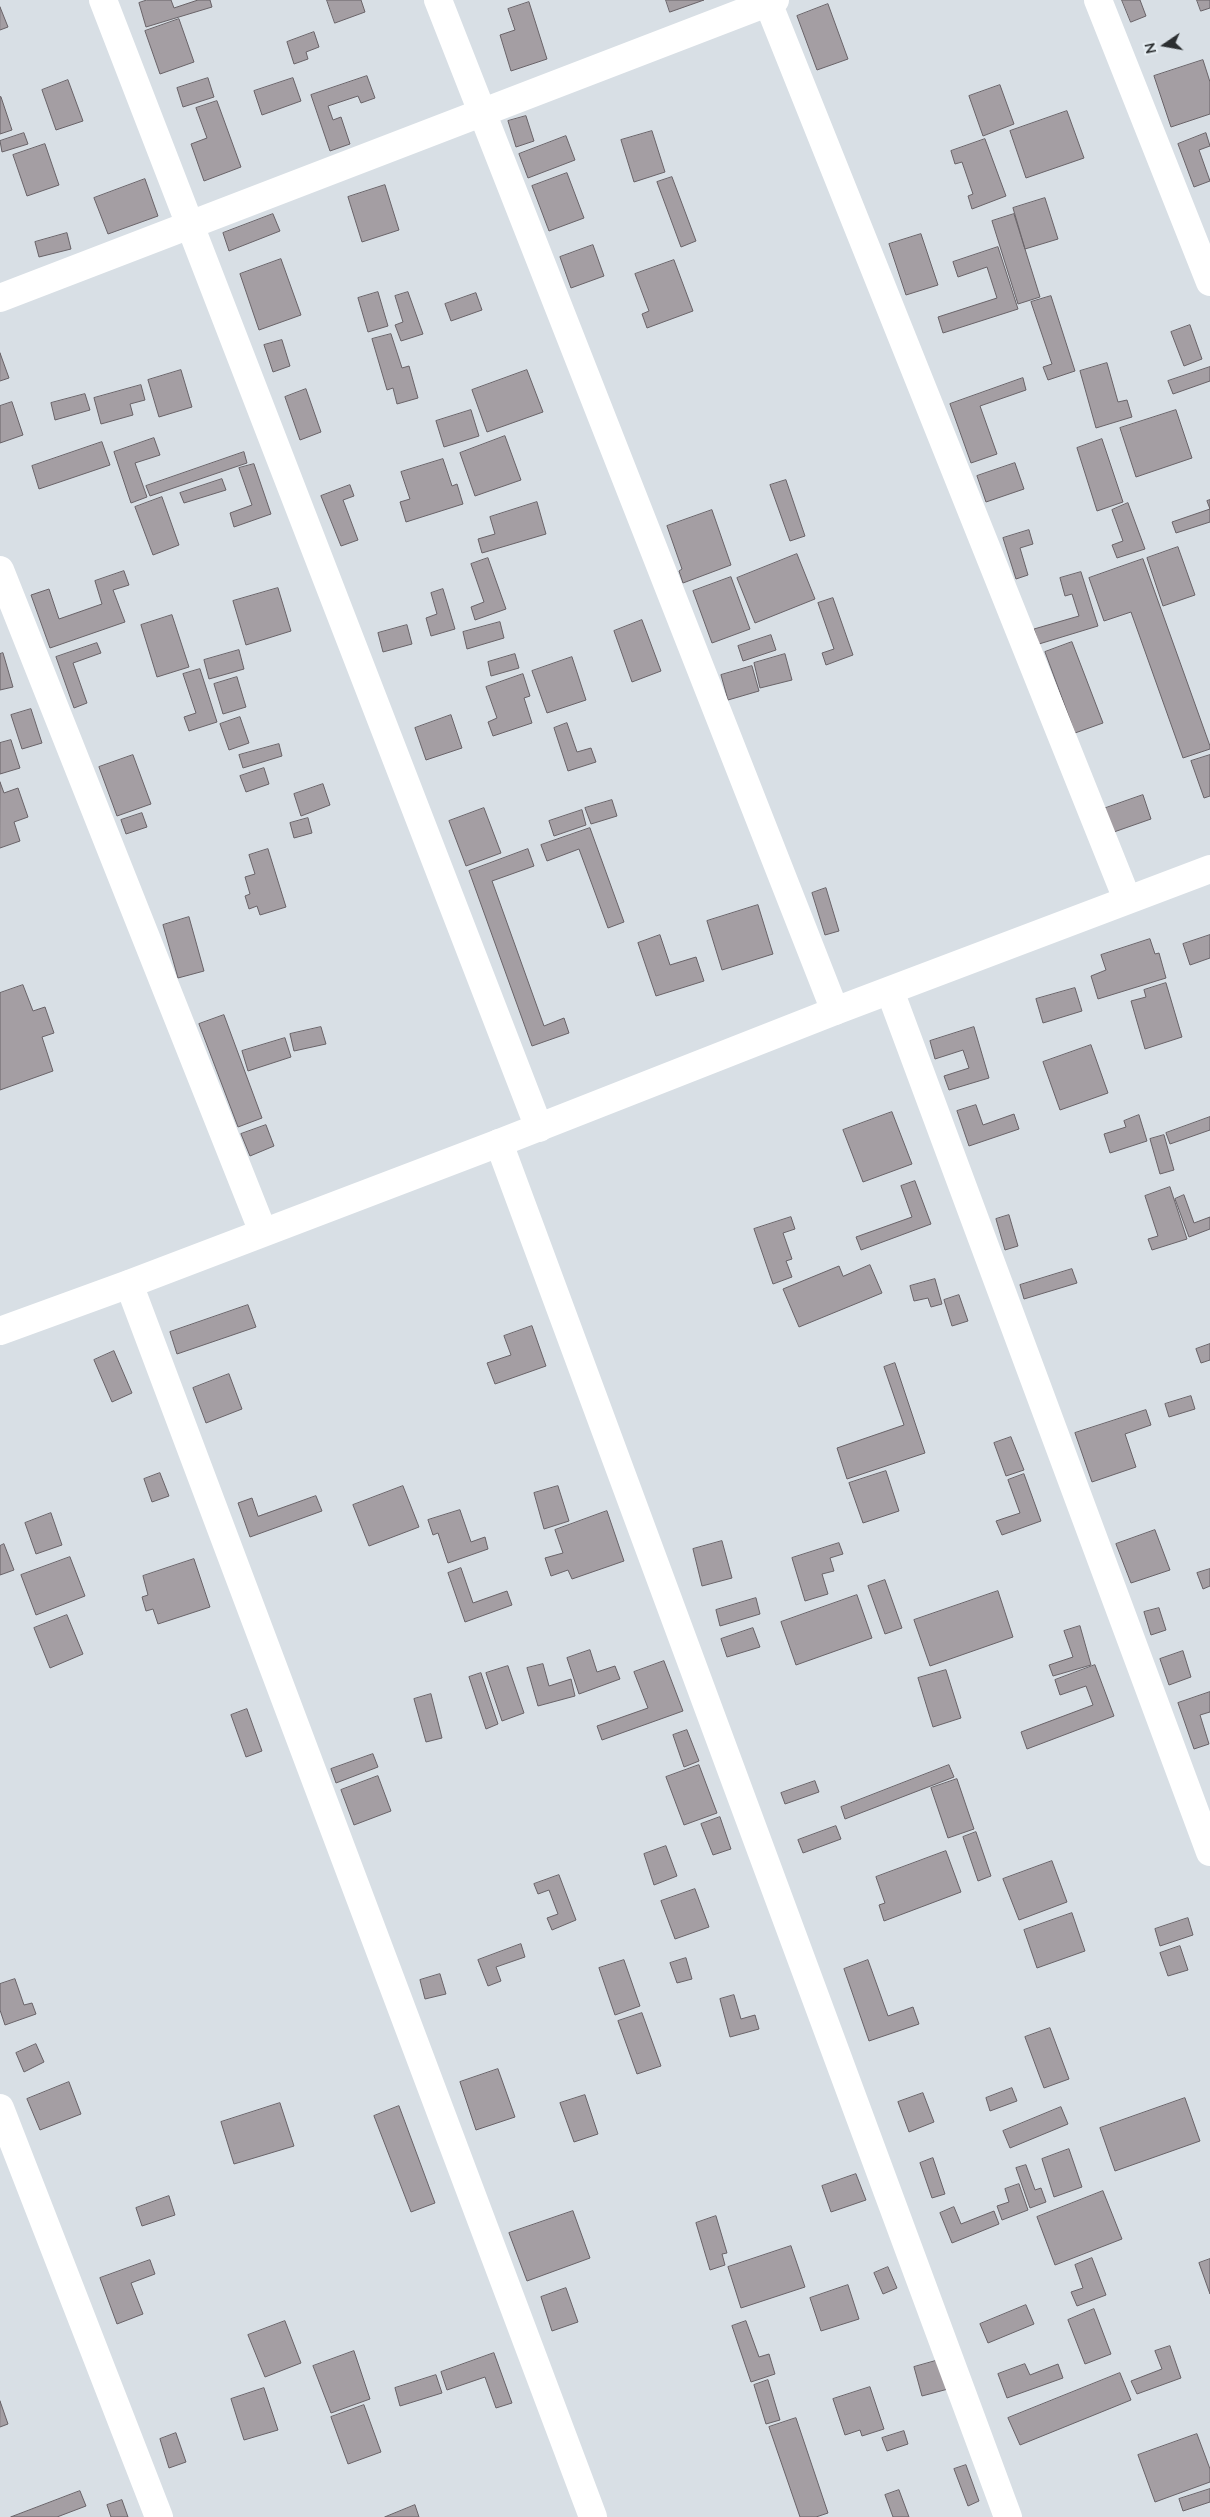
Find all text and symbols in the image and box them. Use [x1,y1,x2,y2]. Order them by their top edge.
north arrow [1140,20,1190,70]
text: N [1140,41,1159,55]

